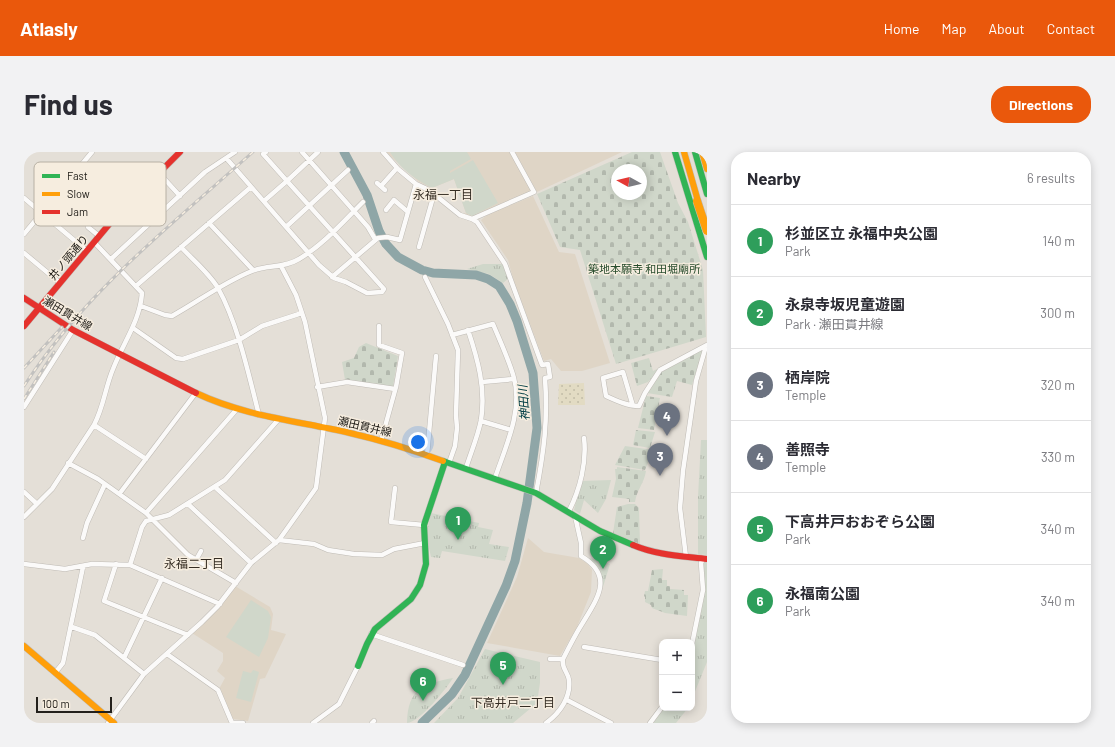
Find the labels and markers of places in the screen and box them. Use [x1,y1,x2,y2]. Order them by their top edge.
pin: 4 [654,403,680,436]
pin: 3 [647,443,673,476]
pin: 1 [445,507,471,540]
pin: 2 [590,536,616,569]
pin: 5 [490,652,516,685]
pin: 6 [410,668,436,701]

